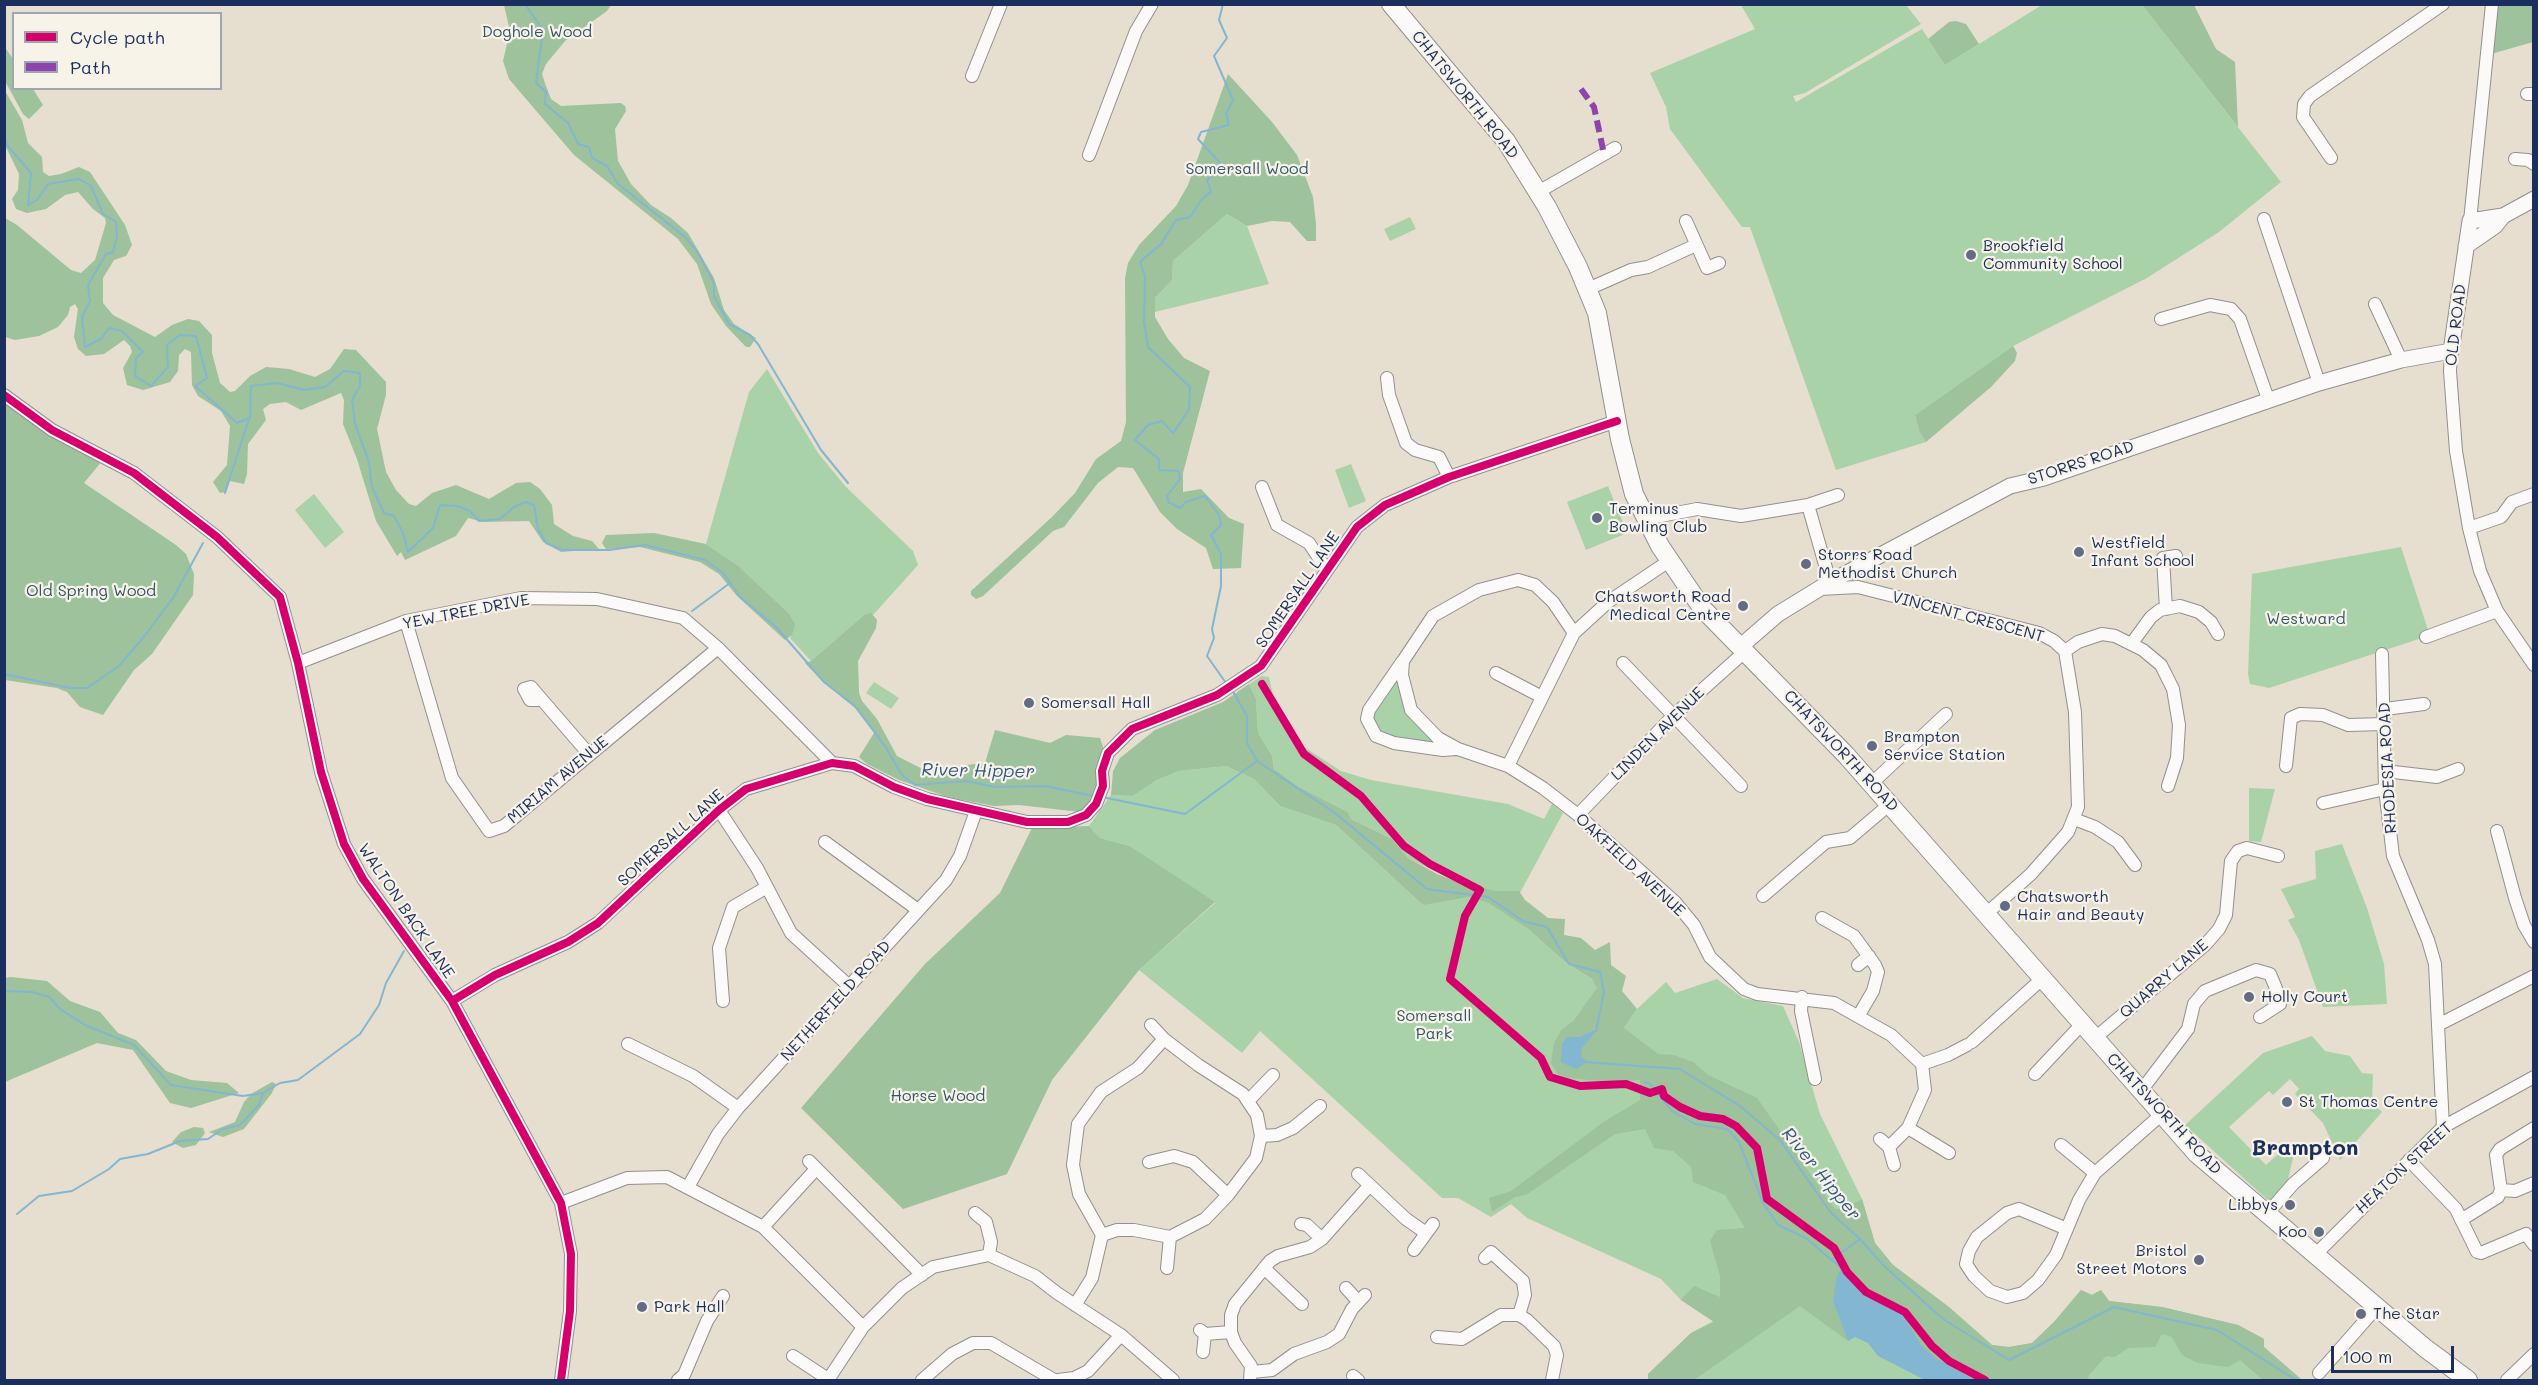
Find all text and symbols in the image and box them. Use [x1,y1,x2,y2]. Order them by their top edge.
legend [12,12,222,90]
park label: Doghole Wood [482,22,592,42]
text: Cycle path [70,25,165,49]
street label: CHATSWORTH ROAD [1407,27,1523,163]
text: Path [70,55,110,79]
park label: Somersall Wood [1185,159,1309,179]
place label: Brookfield Community School [1983,236,2123,274]
marker: Brookfield Community School [1964,248,1978,262]
street label: OLD ROAD [2441,283,2471,367]
street label: STORRS ROAD [2026,437,2136,489]
place label: Terminus Bowling Club [1609,499,1707,537]
marker: Terminus Bowling Club [1590,511,1604,525]
street label: SOMERSALL LANE [1252,528,1344,652]
place label: Westfield Infant School [2091,533,2195,571]
place label: Storrs Road Methodist Church [1818,545,1957,583]
marker: Westfield Infant School [2072,545,2086,559]
marker: Storrs Road Methodist Church [1799,557,1813,571]
park label: Old Spring Wood [26,581,156,601]
place label: Chatsworth Road Medical Centre [1595,587,1731,625]
street label: VINCENT CRESCENT [1890,587,2046,647]
street label: YEW TREE DRIVE [401,590,531,634]
marker: Chatsworth Road Medical Centre [1736,599,1750,613]
park label: Westward [2266,609,2346,629]
street label: LINDEN AVENUE [1607,683,1709,785]
street label: CHATSWORTH ROAD [1780,686,1902,816]
place label: Somersall Hall [1041,693,1150,713]
marker: Somersall Hall [1022,696,1036,710]
street label: RHODESIA ROAD [2375,702,2401,834]
place label: Brampton Service Station [1884,727,2005,765]
street label: MIRIAM AVENUE [504,732,612,828]
marker: Brampton Service Station [1865,739,1879,753]
water label: River Hipper [921,759,1035,783]
street label: SOMERSALL LANE [614,785,728,891]
street label: OAKFIELD AVENUE [1571,809,1689,921]
street label: WALTON BACK LANE [354,840,458,982]
place label: Chatsworth Hair and Beauty [2017,887,2144,925]
marker: Chatsworth Hair and Beauty [1998,899,2012,913]
street label: QUARRY LANE [2116,935,2212,1023]
street label: NETHERFIELD ROAD [777,937,895,1065]
place label: Holly Court [2261,987,2348,1007]
marker: Holly Court [2242,990,2256,1004]
park label: Somersall Park [1397,1006,1471,1044]
street label: CHATSWORTH ROAD [2103,1049,2225,1179]
park label: Horse Wood [891,1086,985,1106]
place label: St Thomas Centre [2299,1092,2438,1112]
marker: St Thomas Centre [2280,1095,2294,1109]
street label: HEATON STREET [2352,1118,2456,1218]
water label: River Hipper [1777,1123,1865,1225]
district label: Brampton [2252,1135,2358,1161]
place label: Libbys [2228,1195,2278,1215]
marker: Libbys [2283,1198,2297,1212]
place label: Koo [2278,1222,2307,1242]
marker: Koo [2312,1225,2326,1239]
place label: Bristol Street Motors [2076,1241,2187,1279]
marker: Bristol Street Motors [2192,1253,2206,1267]
place label: Park Hall [654,1297,725,1317]
marker: Park Hall [635,1300,649,1314]
place label: The Star [2373,1304,2440,1324]
marker: The Star [2354,1307,2368,1321]
scale bar [2334,1334,2457,1372]
text: 100 m [2342,1344,2392,1368]

